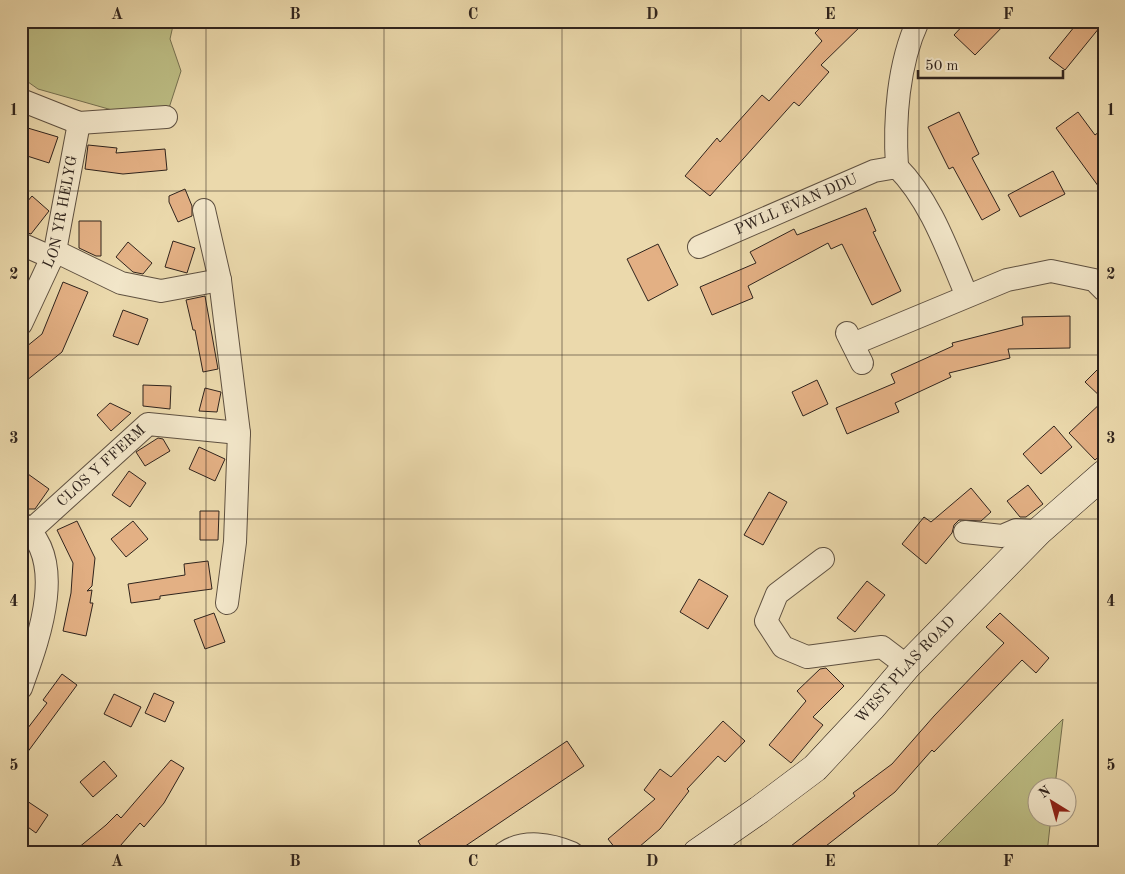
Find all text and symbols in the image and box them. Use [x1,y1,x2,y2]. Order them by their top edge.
text: A [111,7,123,23]
text: B [289,7,301,23]
text: C [468,7,478,23]
text: D [646,7,658,23]
text: E [824,7,836,23]
text: F [1003,7,1014,23]
scale bar [918,48,1062,80]
text: 50 m [925,59,959,74]
text: 1 [9,103,19,119]
text: 1 [1106,103,1116,119]
street label: LON YR HELYG [41,154,80,271]
street label: PWLL EVAN DDU [733,171,860,238]
text: 2 [9,267,19,283]
text: 2 [1106,267,1116,283]
street label: CLOS Y FFERM [54,423,148,510]
text: 3 [9,431,19,447]
text: 3 [1106,431,1116,447]
text: 4 [9,594,19,610]
text: 4 [1106,594,1116,610]
street label: WEST PLAS ROAD [853,614,958,726]
text: 5 [9,758,19,774]
text: 5 [1106,758,1116,774]
north arrow [1028,776,1078,826]
text: N [1036,783,1054,801]
text: A [111,854,123,870]
text: B [289,854,301,870]
text: C [468,854,478,870]
text: D [646,854,658,870]
text: E [824,854,836,870]
text: F [1003,854,1014,870]

